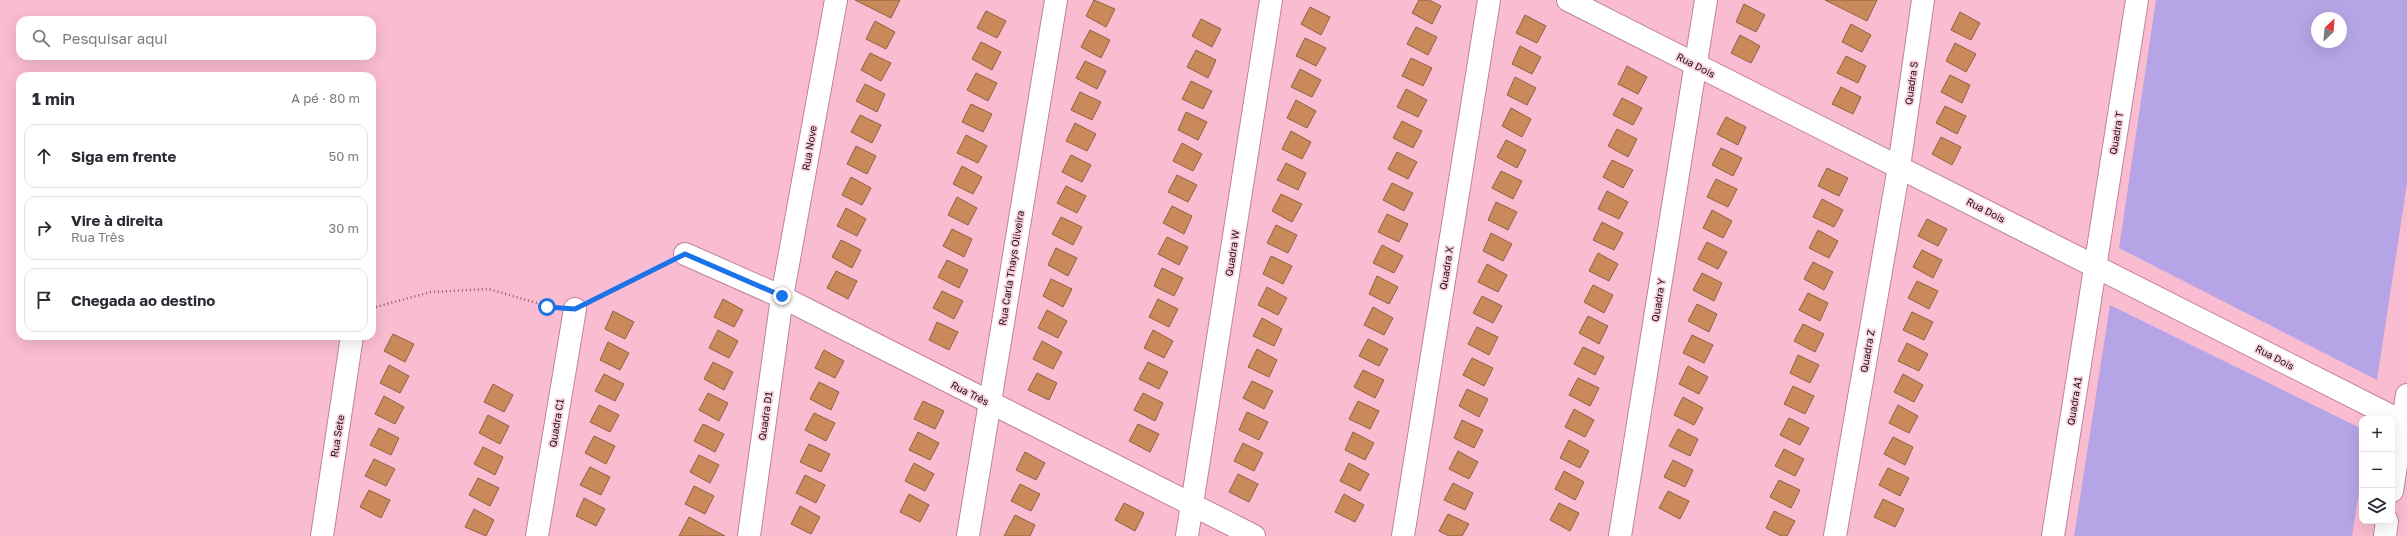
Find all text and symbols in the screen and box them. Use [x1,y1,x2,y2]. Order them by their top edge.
north arrow [2311,12,2347,48]
search box [16,16,376,60]
icon: search [30,27,52,49]
text: Pesquisar aqui [62,29,167,47]
street label: Rua Dois [1675,50,1717,80]
street label: Quadra S [1902,61,1920,105]
text: 1 min [32,88,75,109]
text: A pé · 80 m [291,90,360,106]
street label: Quadra T [2107,111,2125,155]
street label: Rua Nove [799,124,819,171]
icon: ahead [33,145,55,167]
text: Siga em frente [71,147,176,165]
text: 50 m [329,148,359,164]
street label: Rua Dois [1965,195,2007,225]
street label: Rua Carla Thays Oliveira [996,210,1026,326]
text: Vire à direita [71,211,163,229]
icon: right [33,217,55,239]
text: 30 m [329,220,359,236]
text: Rua Três [71,229,124,245]
street label: Quadra W [1222,229,1242,277]
street label: Quadra X [1437,245,1455,291]
street label: Quadra Y [1649,277,1667,322]
route end [773,287,791,305]
icon: arrive [33,289,55,311]
text: Chegada ao destino [71,291,215,309]
route start [538,298,556,316]
street label: Quadra Z [1857,329,1877,373]
street label: Rua Dois [2254,342,2296,372]
street label: Quadra A1 [2064,376,2084,426]
street label: Rua Três [949,378,991,408]
street label: Quadra D1 [756,391,774,441]
street label: Quadra C1 [546,398,566,448]
street label: Rua Sete [328,414,346,458]
map controls [2359,416,2395,524]
button: + [2359,416,2395,452]
button: − [2359,452,2395,488]
button: layers [2359,488,2395,524]

